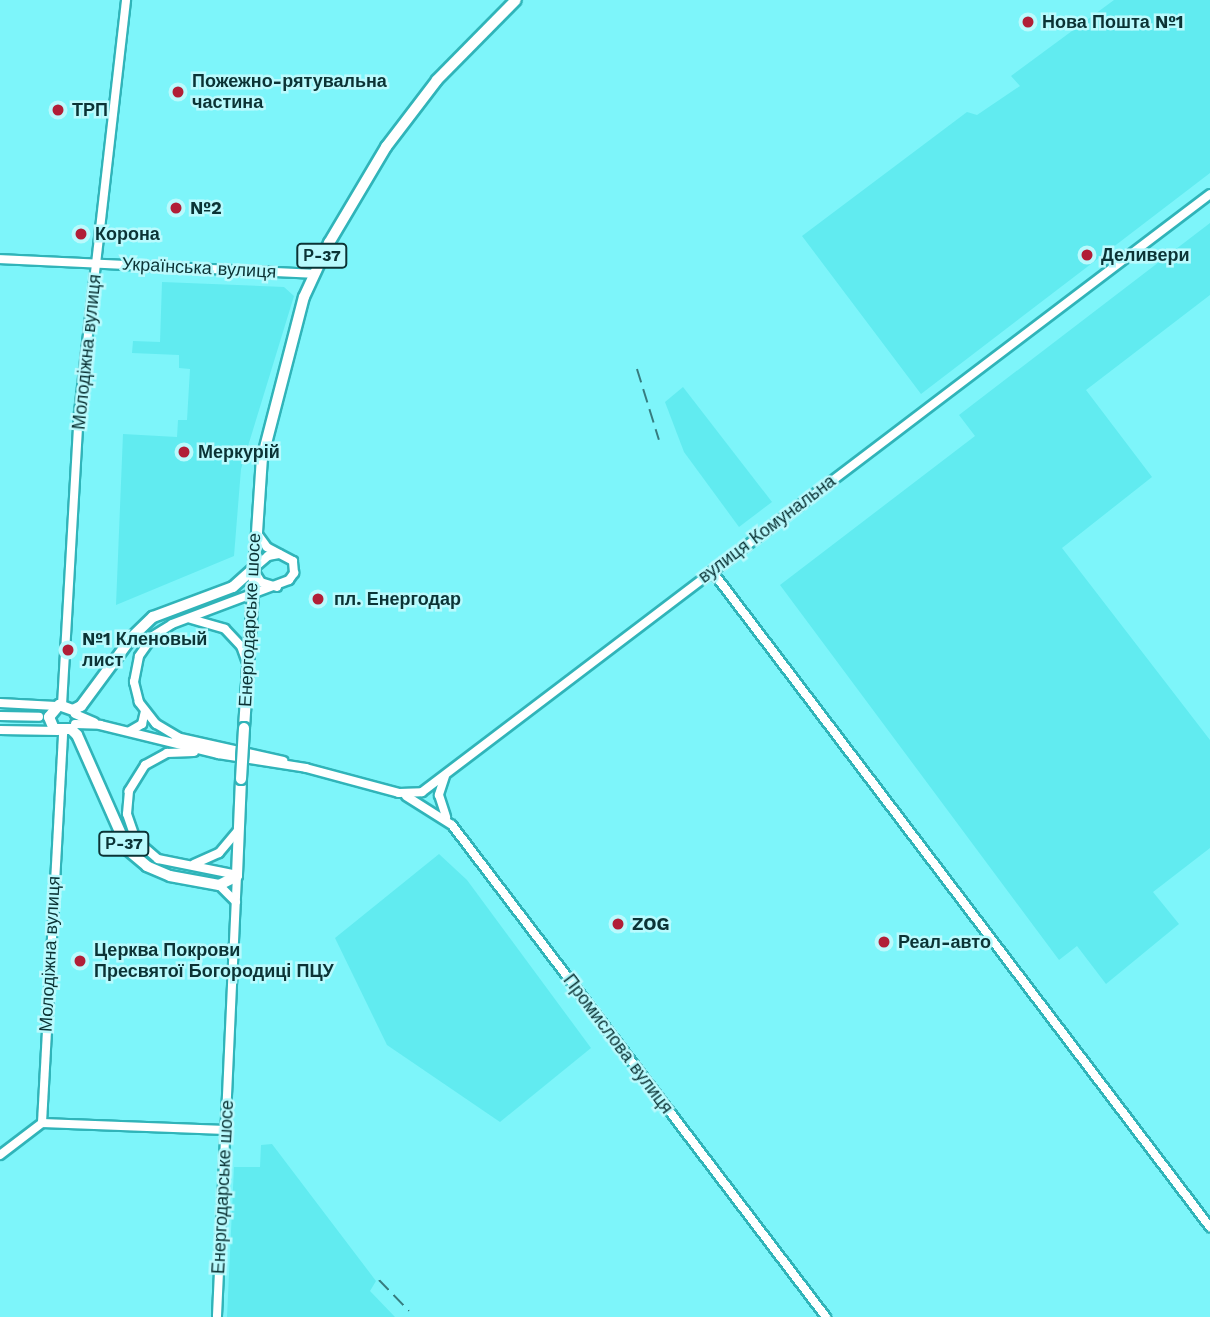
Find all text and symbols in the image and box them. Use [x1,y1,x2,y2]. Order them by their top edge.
place label: Нова Пошта №1 [1042,11,1184,33]
marker: Нова Пошта №1 [1020,14,1036,30]
place label: Пожежно-рятувальна частина [192,71,387,114]
marker: Пожежно-рятувальна частина [170,84,186,100]
place label: ТРП [72,99,108,121]
marker: ТРП [50,102,66,118]
place label: №2 [190,197,222,219]
marker: №2 [168,200,184,216]
place label: Корона [95,223,160,245]
marker: Корона [73,226,89,242]
road number: Р-37 [296,244,348,268]
place label: Деливери [1101,244,1189,266]
marker: Деливери [1079,247,1095,263]
street label: Українська вулиця [121,253,277,283]
street label: Молодіжна вулиця [68,273,106,431]
place label: Меркурій [198,441,280,463]
marker: Меркурій [176,444,192,460]
street label: вулиця Комунальна [694,470,840,588]
street label: Енергодарське шосе [235,532,265,708]
place label: пл. Енергодар [334,588,461,610]
marker: пл. Енергодар [308,589,328,609]
place label: №1 Кленовый лист [82,629,207,672]
marker: №1 Кленовый лист [60,642,76,658]
road number: Р-37 [98,832,150,856]
street label: Молодіжна вулиця [35,875,65,1033]
place label: ZOG [632,913,670,935]
marker: ZOG [610,916,626,932]
place label: Реал-авто [898,931,991,953]
marker: Реал-авто [876,934,892,950]
place label: Церква Покрови Пресвятої Богородиці ПЦУ [94,940,334,982]
marker: Церква Покрови Пресвятої Богородиці ПЦУ [72,953,88,969]
street label: Промислова вулиця [559,970,677,1118]
street label: Енергодарське шосе [208,1099,238,1275]

